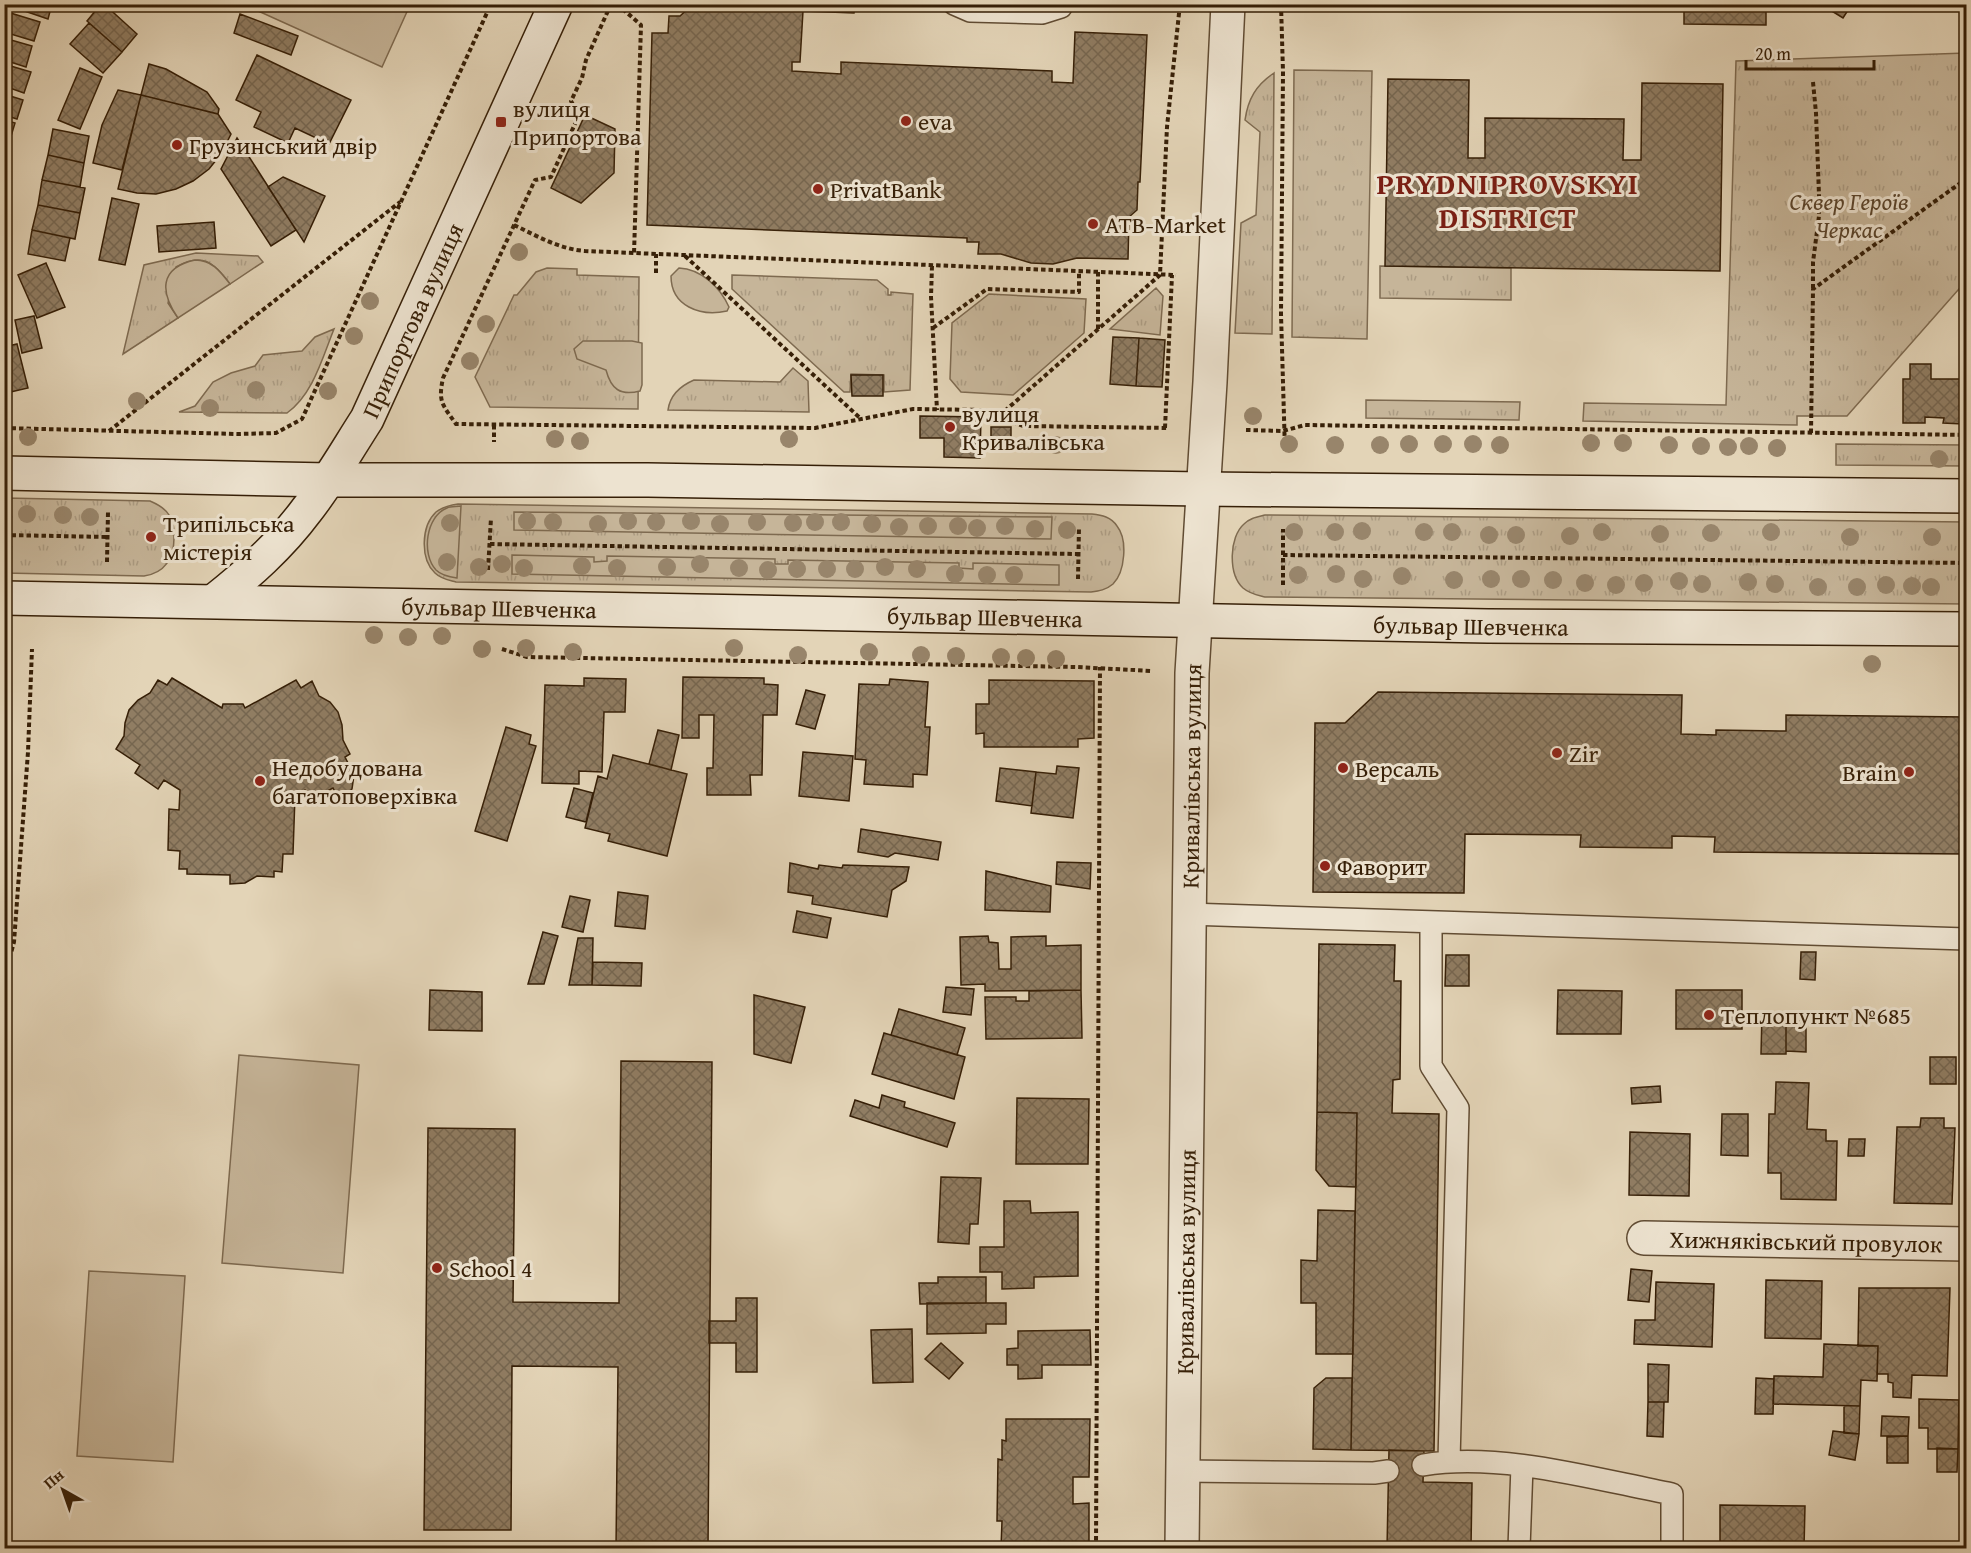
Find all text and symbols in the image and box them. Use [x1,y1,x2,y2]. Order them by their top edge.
scale bar [1746,33,1874,71]
text: 20 m [1755,40,1791,67]
place label: вулиця Припортова [513,91,642,154]
place label: eva [918,104,953,139]
marker: eva [899,114,913,128]
marker: вулиця Припортова [494,115,508,129]
place label: Грузинський двір [189,128,377,163]
marker: Грузинський двір [170,138,184,152]
district label: PRYDNIPROVSKYI DISTRICT [1377,161,1639,239]
place label: PrivatBank [830,172,942,207]
marker: PrivatBank [811,182,825,196]
park label: Сквер Героїв Черкас [1789,184,1909,247]
place label: ATB-Market [1105,207,1227,242]
street label: Припортова вулиця [352,217,472,424]
marker: ATB-Market [1086,217,1100,231]
place label: вулиця Кривалівська [962,396,1105,459]
marker: вулиця Кривалівська [943,420,957,434]
place label: Трипільська містерія [163,506,295,569]
marker: Трипільська містерія [144,530,158,544]
street label: бульвар Шевченка [401,588,598,627]
street label: бульвар Шевченка [887,597,1083,636]
street label: бульвар Шевченка [1373,606,1569,644]
street label: Кривалівська вулиця [1172,662,1210,889]
place label: Zir [1569,736,1598,771]
marker: Zir [1550,746,1564,760]
place label: Недобудована багатоповерхівка [272,750,458,813]
place label: Версаль [1355,751,1439,786]
place label: Brain [1842,755,1898,790]
marker: Версаль [1336,761,1350,775]
marker: Brain [1902,765,1916,779]
marker: Недобудована багатоповерхівка [253,774,267,788]
place label: Фаворит [1337,849,1427,884]
marker: Фаворит [1318,859,1332,873]
place label: Теплопункт №685 [1721,998,1911,1033]
marker: Теплопункт №685 [1702,1008,1716,1022]
street label: Кривалівська вулиця [1166,1149,1204,1375]
street label: Хижняківський провулок [1669,1221,1943,1261]
place label: School 4 [449,1251,533,1286]
marker: School 4 [430,1261,444,1275]
north arrow [33,1460,93,1520]
text: Пн [38,1463,69,1494]

